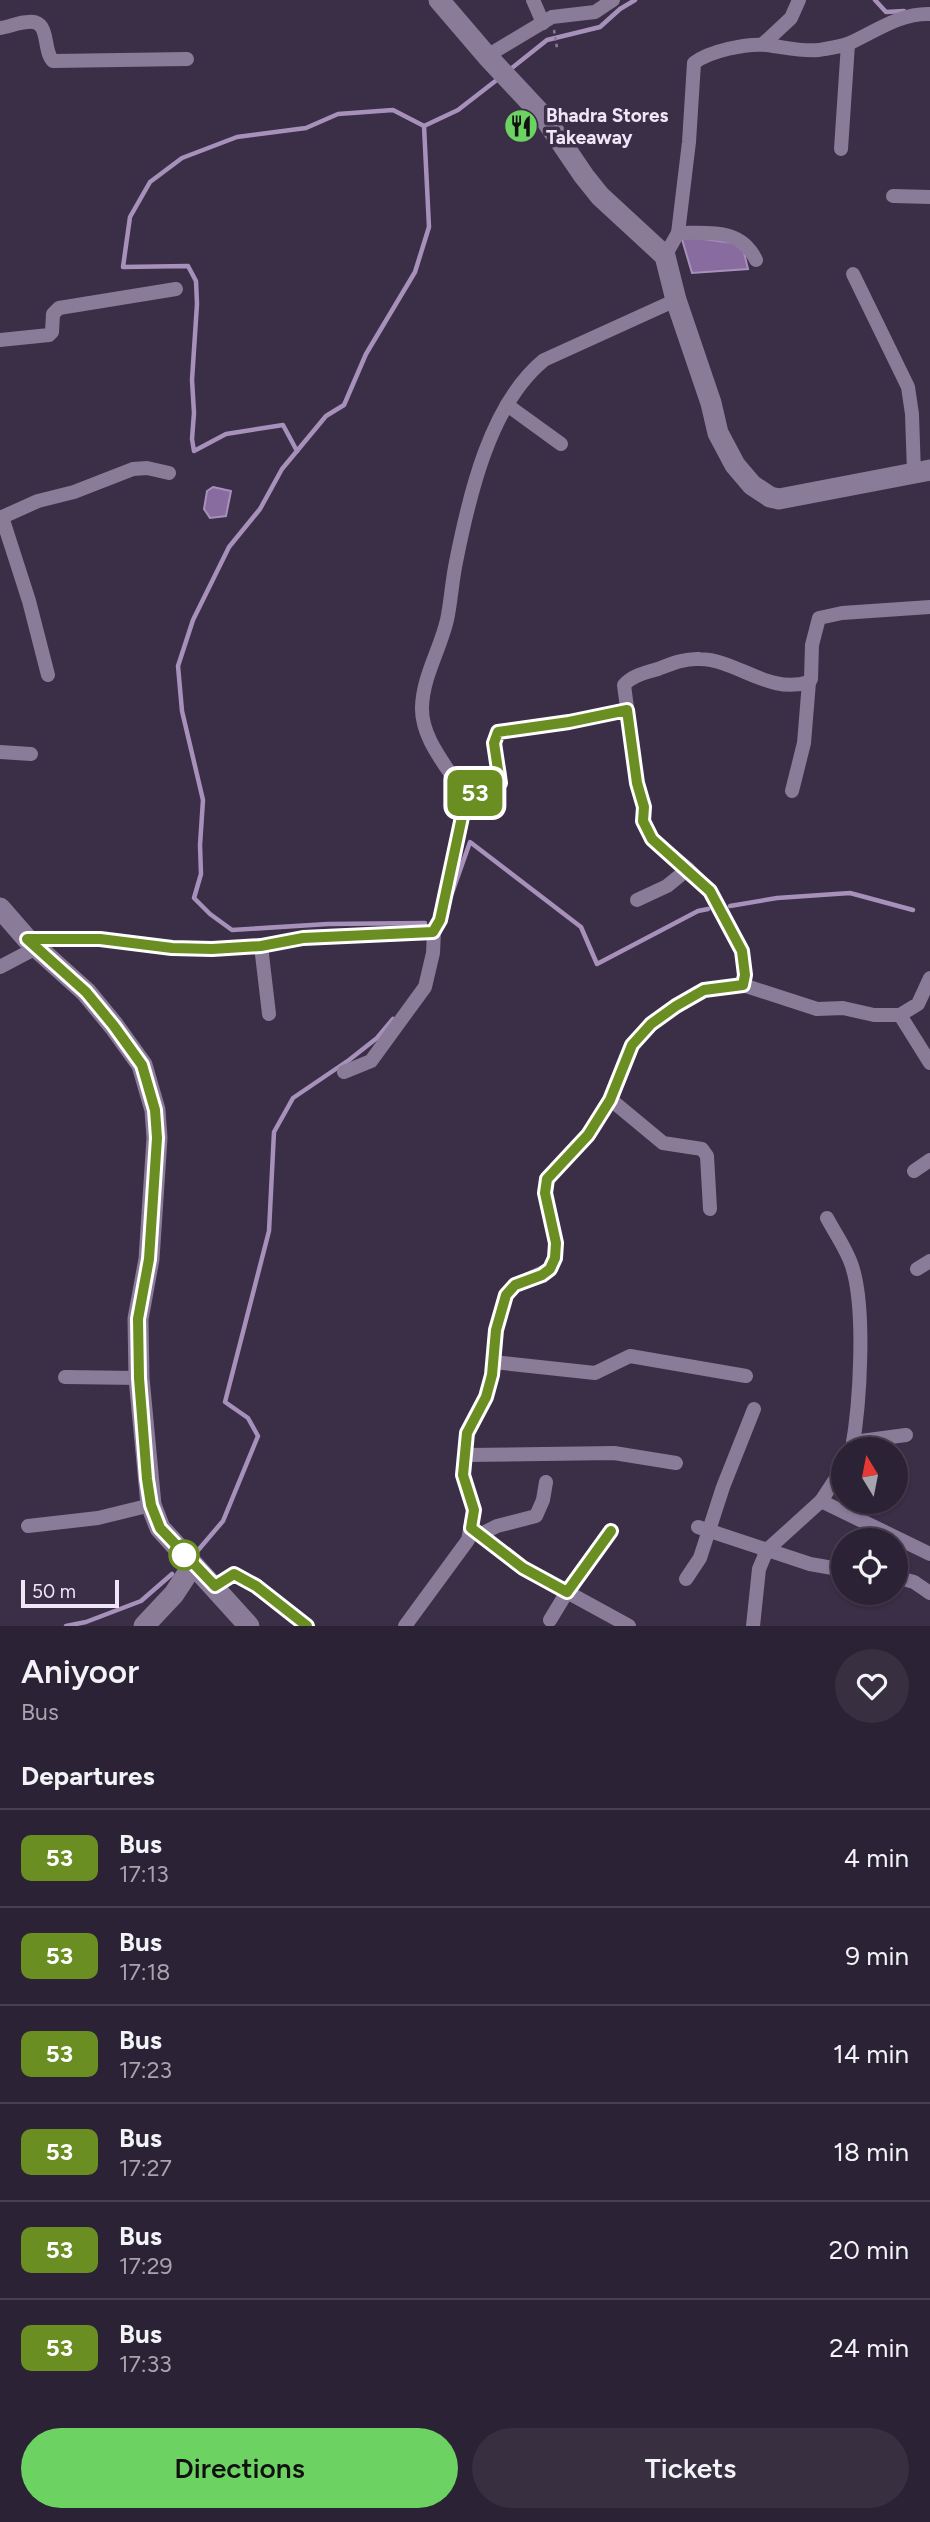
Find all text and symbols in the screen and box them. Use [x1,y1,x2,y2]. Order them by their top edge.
place label: Bhadra Stores Takeaway [546,104,669,149]
restaurant icon: Bhadra Stores Takeaway [502,107,540,145]
line badge: 53 [444,770,506,816]
text: 53 [461,778,489,807]
north arrow [831,1437,908,1514]
map controls [831,1437,908,1605]
button: locate [831,1528,908,1605]
unlabelled marker [169,1540,199,1570]
scale bar [21,1577,119,1609]
text: 50 m [32,1580,76,1603]
button: heart [835,1649,909,1723]
text: Aniyoor [21,1652,139,1691]
text: Bus [21,1698,59,1726]
text: Departures [21,1760,155,1792]
text: Bus [119,1828,162,1860]
text: 4 min [844,1842,909,1874]
text: 53 [46,1843,73,1872]
text: 17:13 [119,1860,169,1888]
text: Bus [119,1926,162,1958]
text: 9 min [845,1940,909,1972]
text: 53 [46,1941,73,1970]
text: 17:18 [119,1958,170,1986]
text: Bus [119,2024,162,2056]
text: 14 min [833,2038,909,2070]
text: 53 [46,2039,73,2068]
text: 17:23 [119,2056,172,2084]
text: Bus [119,2122,162,2154]
text: 18 min [833,2136,909,2168]
text: 53 [46,2137,73,2166]
text: 17:27 [119,2154,172,2182]
text: Bus [119,2220,162,2252]
text: 20 min [829,2234,909,2266]
text: 53 [46,2235,73,2264]
text: 17:29 [119,2252,173,2280]
text: Bus [119,2318,162,2350]
text: 24 min [829,2332,909,2364]
text: 53 [46,2333,73,2362]
text: 17:33 [119,2350,172,2378]
button: Directions [21,2428,458,2508]
button: Tickets [472,2428,909,2508]

